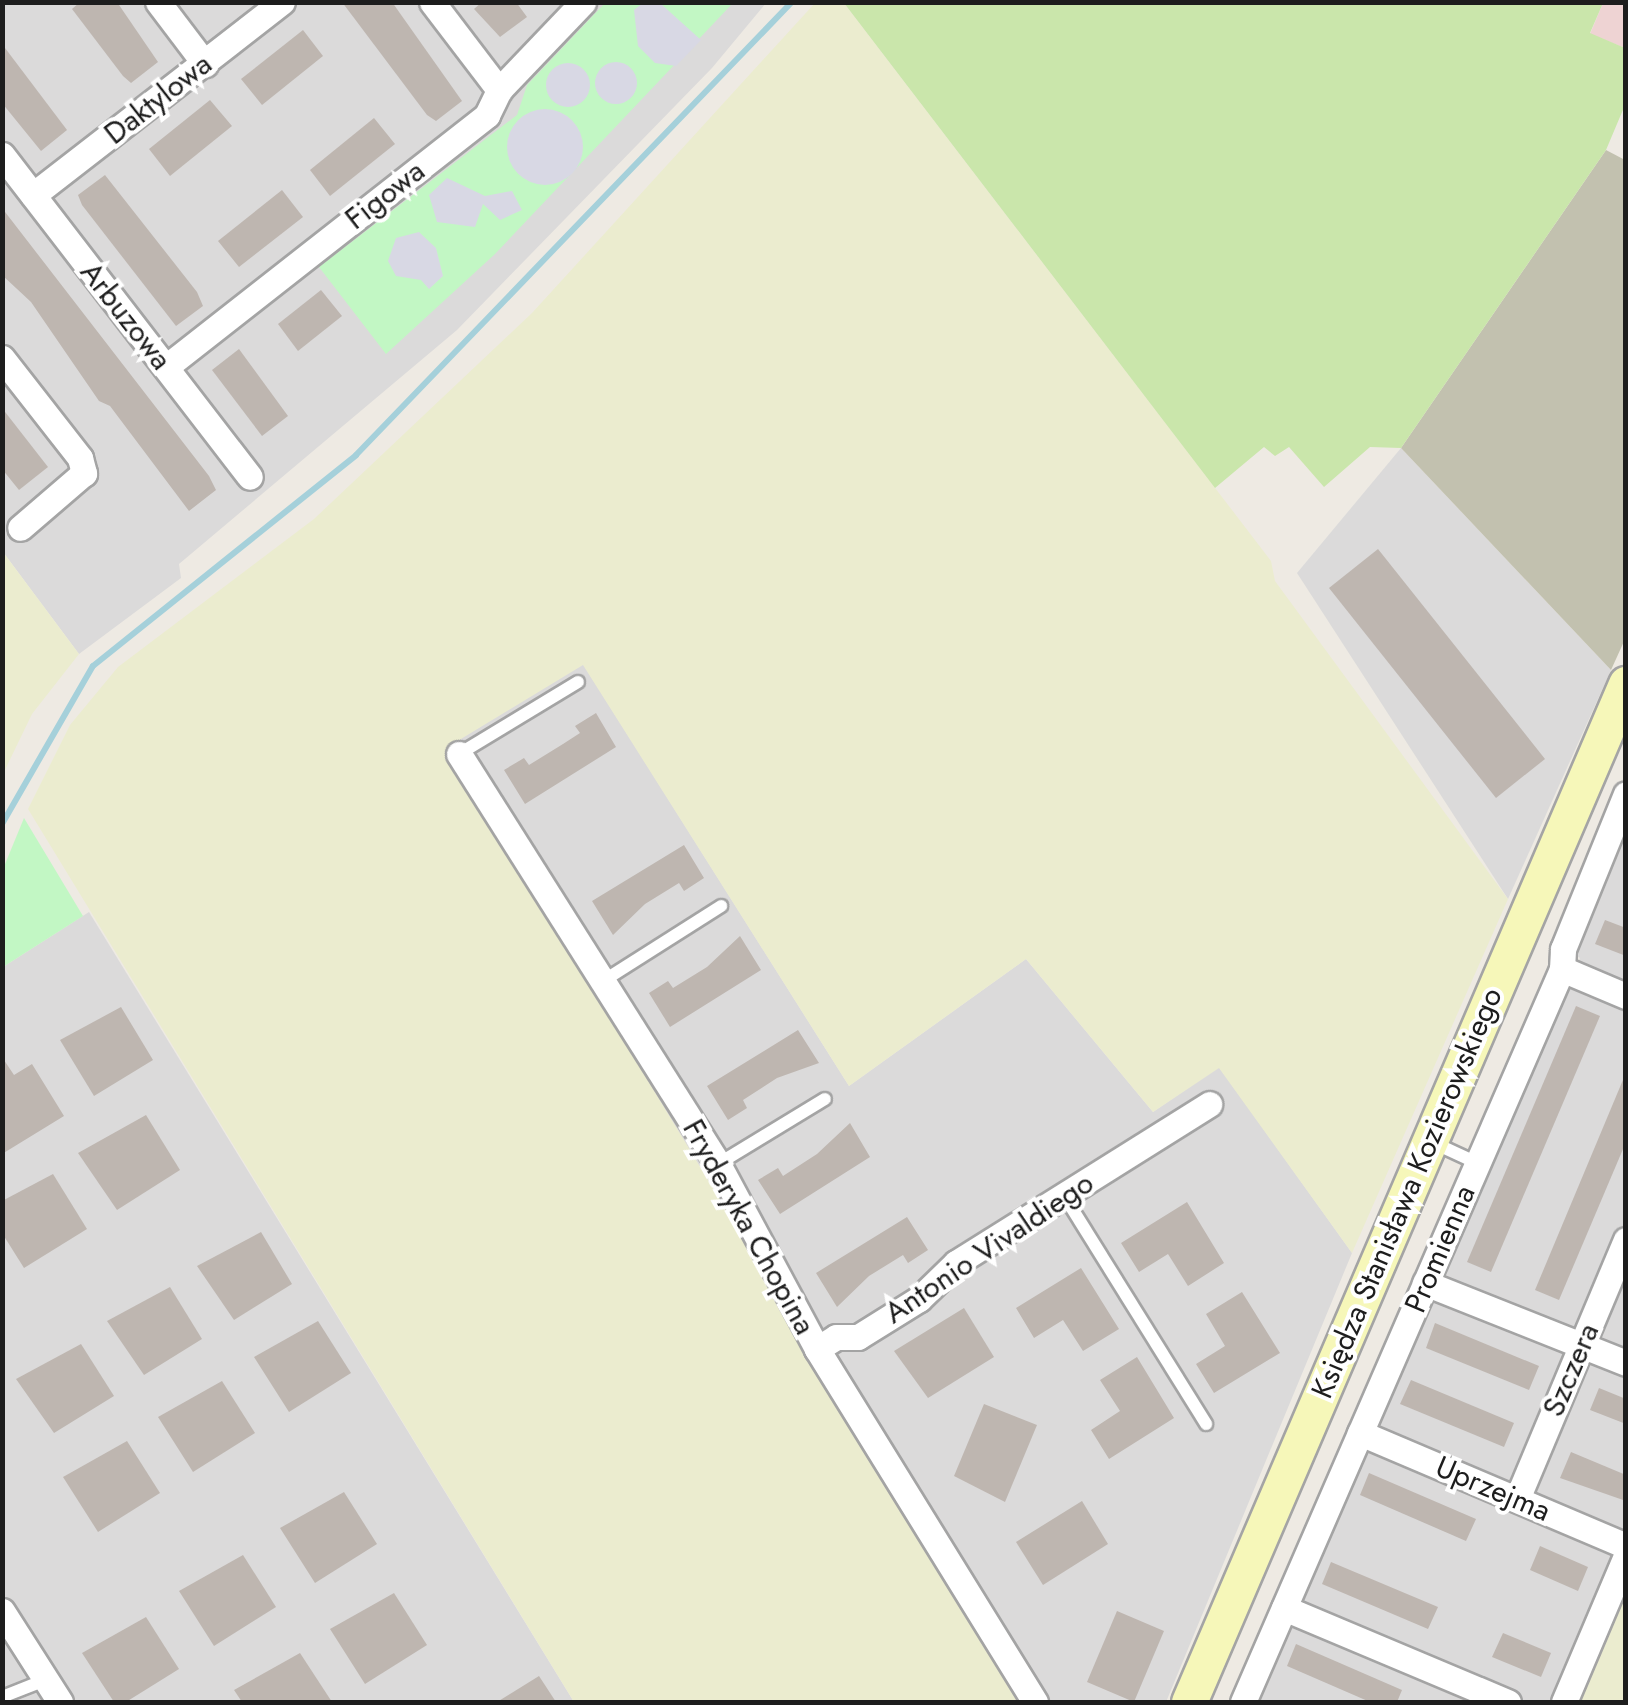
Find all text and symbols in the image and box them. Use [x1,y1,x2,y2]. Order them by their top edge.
street label: Daktylowa [97,46,219,152]
street label: Figowa [338,153,432,237]
street label: Arbuzowa [73,255,179,377]
street label: Księdza Stanisława Kozierowskiego [1304,982,1510,1404]
street label: Fryderyka Chopina [675,1113,823,1341]
street label: Antonio Vivaldiego [878,1165,1100,1331]
street label: Promienna [1397,1180,1483,1318]
street label: Szczera [1535,1318,1607,1422]
street label: Uprzejma [1430,1449,1556,1529]

